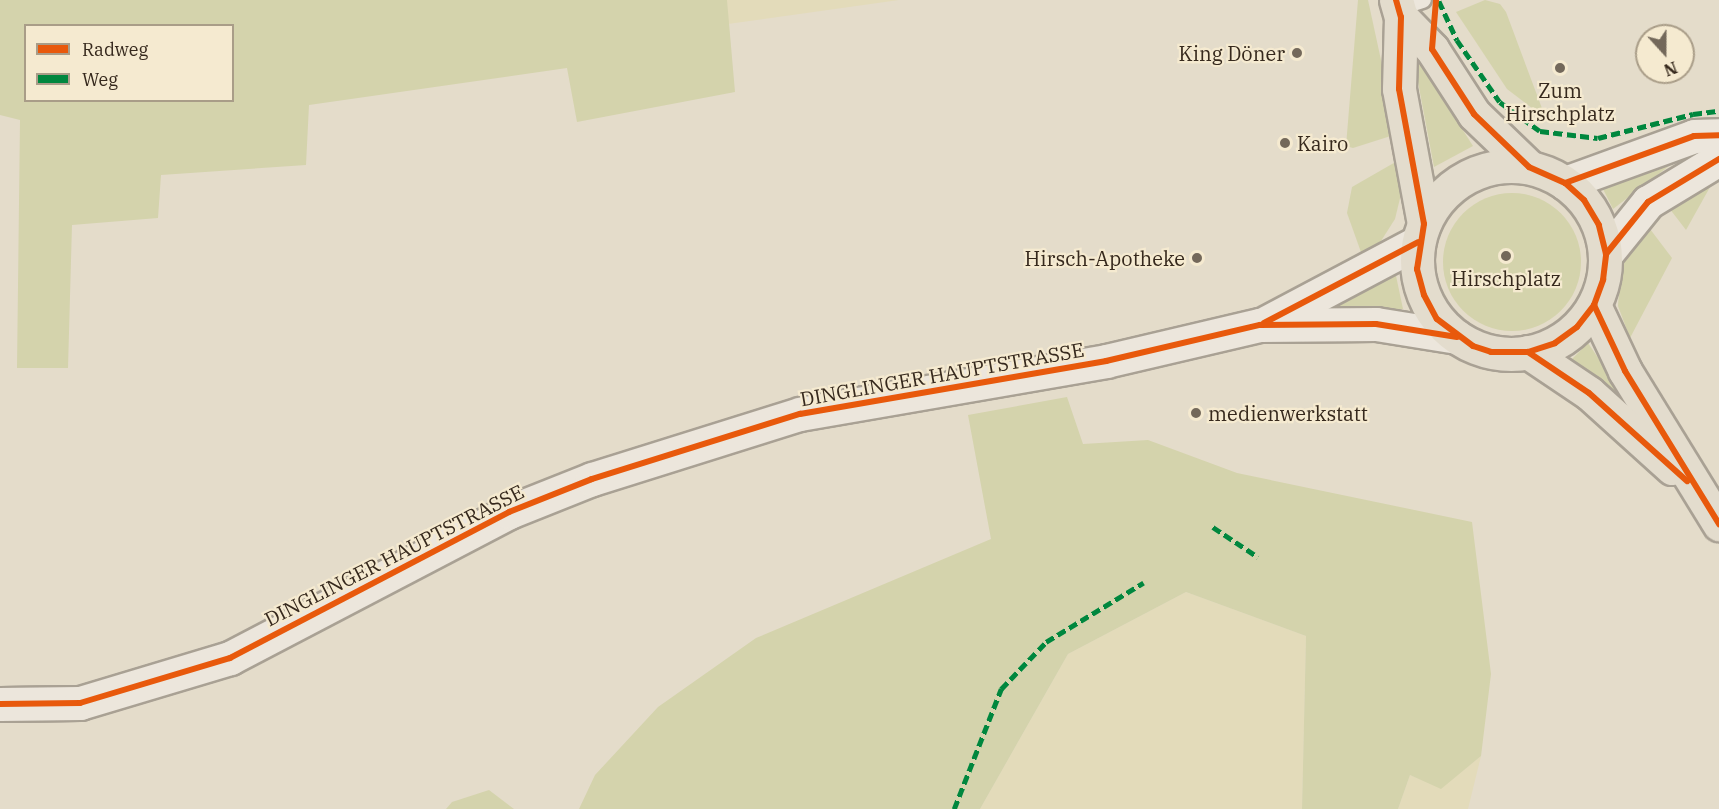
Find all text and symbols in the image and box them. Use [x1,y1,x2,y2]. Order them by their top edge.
legend [24,24,234,102]
north arrow [1635,24,1695,84]
text: Radweg [82,38,148,61]
place label: King Döner [1179,41,1285,65]
marker: King Döner [1290,46,1304,60]
text: N [1661,57,1680,81]
marker: Zum Hirschplatz [1553,61,1567,75]
text: Weg [82,68,118,91]
place label: Zum Hirschplatz [1505,78,1615,125]
place label: Kairo [1297,131,1348,155]
marker: Kairo [1278,136,1292,150]
place label: Hirsch-Apotheke [1025,246,1185,270]
marker: Hirschplatz [1499,249,1513,263]
marker: Hirsch-Apotheke [1190,251,1204,265]
place label: Hirschplatz [1451,266,1561,290]
street label: DINGLINGER HAUPTSTRASSE [798,337,1086,411]
place label: medienwerkstatt [1208,401,1368,425]
marker: medienwerkstatt [1189,406,1203,420]
street label: DINGLINGER HAUPTSTRASSE [260,479,528,631]

